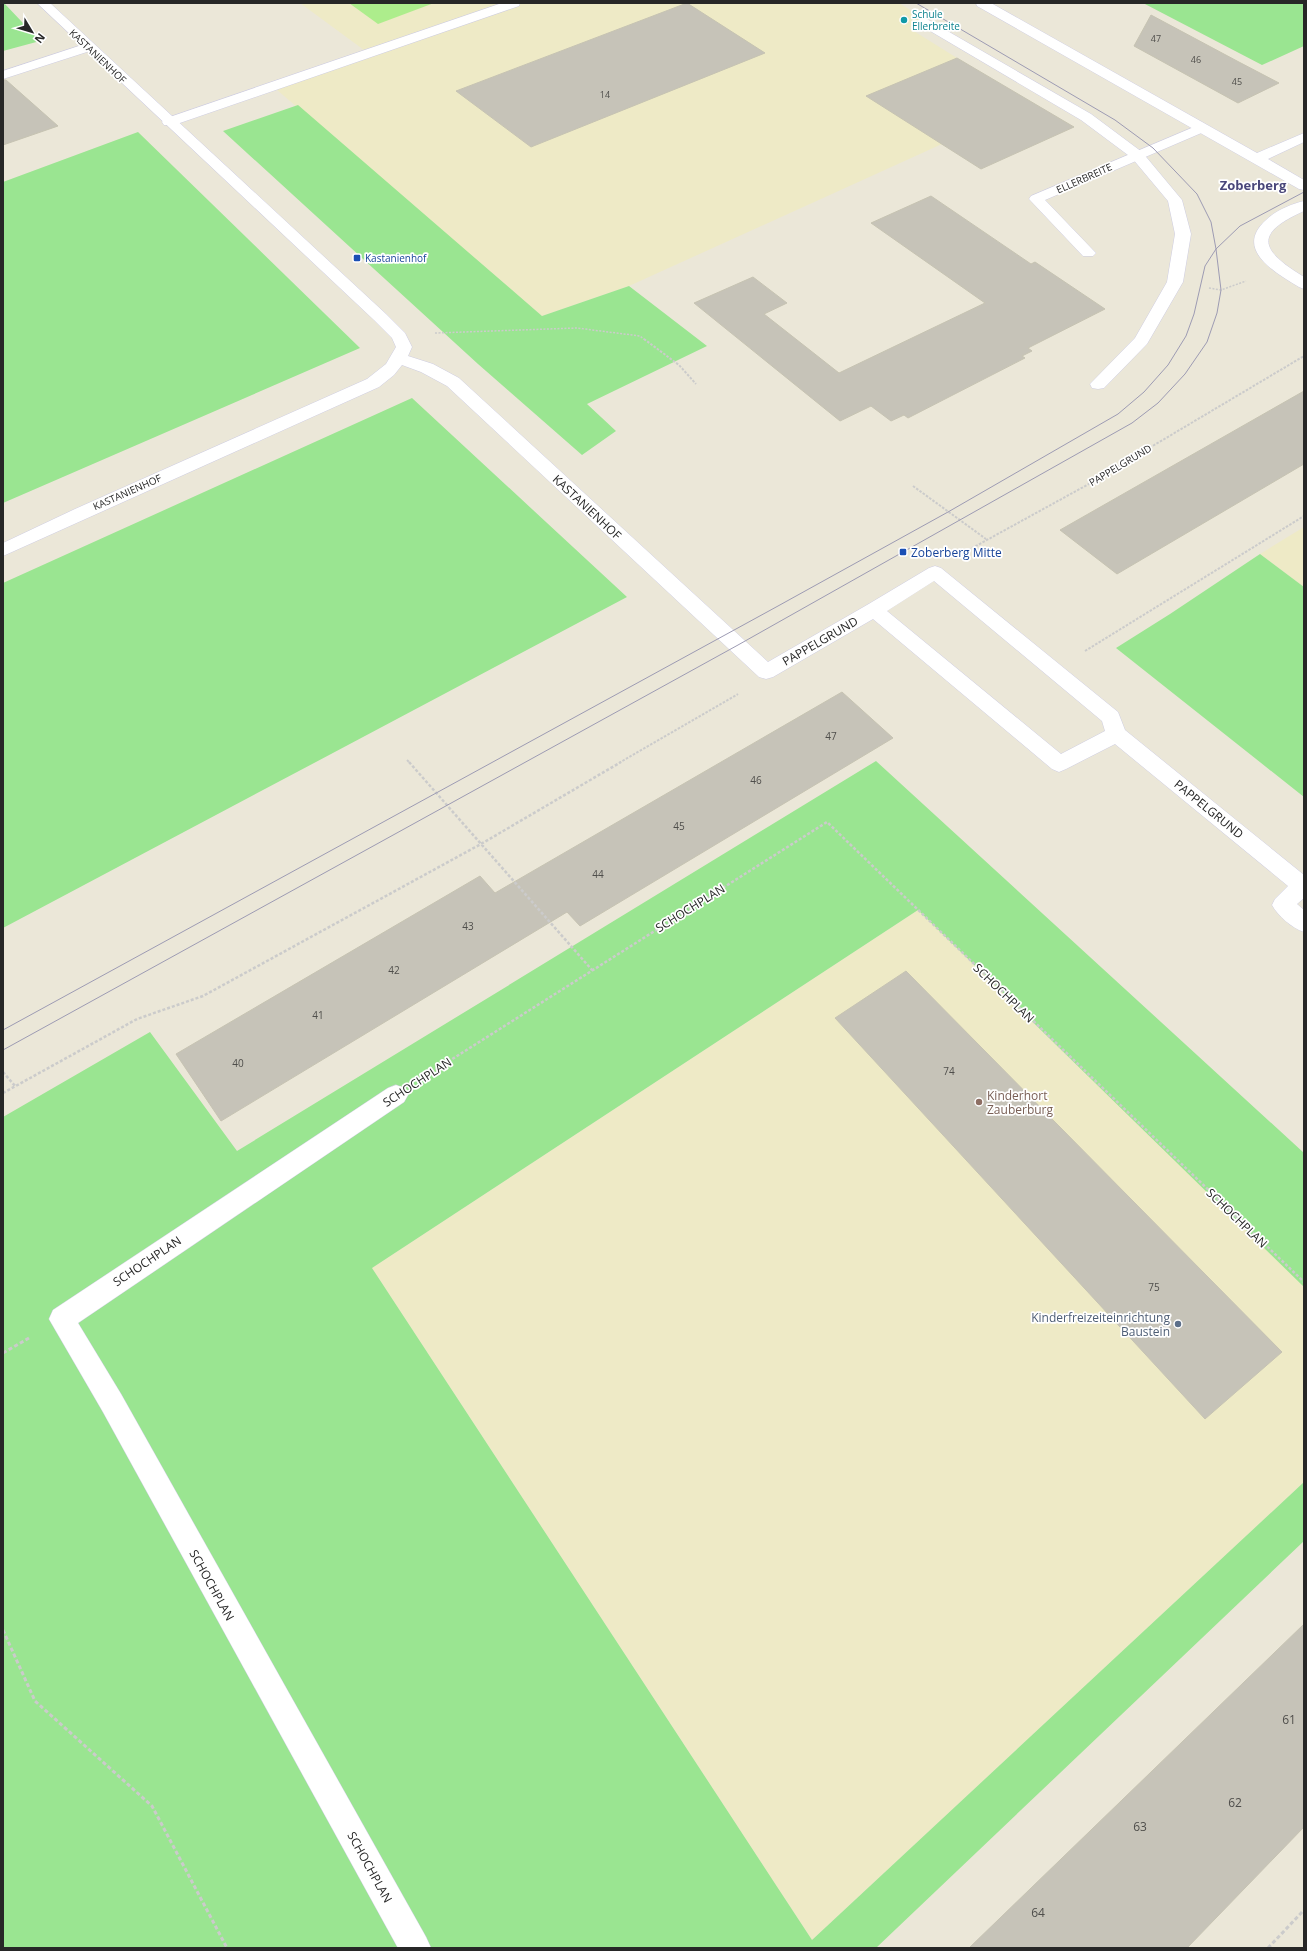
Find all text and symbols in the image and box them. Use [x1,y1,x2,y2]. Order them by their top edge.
place label: Schule Ellerbreite [912,7,960,33]
north arrow [12,12,52,52]
marker: Schule Ellerbreite [899,15,909,25]
street label: KASTANIENHOF [66,26,130,86]
text: N [32,30,49,47]
house number: 47 [1151,32,1161,45]
house number: 46 [1191,53,1201,66]
house number: 45 [1232,75,1242,88]
house number: 14 [600,88,610,101]
street label: ELLERBREITE [1054,159,1114,197]
district label: Zoberberg [1220,176,1287,194]
place label: Kastanienhof [365,251,427,265]
marker: Kastanienhof [352,253,362,263]
street label: PAPPELGRUND [1086,441,1154,489]
street label: KASTANIENHOF [91,471,163,513]
street label: KASTANIENHOF [549,471,625,543]
place label: Zoberberg Mitte [911,544,1002,561]
marker: Zoberberg Mitte [898,547,908,557]
street label: PAPPELGRUND [779,612,861,670]
house number: 47 [825,729,837,743]
house number: 46 [750,773,762,787]
street label: PAPPELGRUND [1171,776,1247,842]
house number: 45 [673,819,685,833]
house number: 44 [592,867,604,881]
street label: SCHOCHPLAN [652,880,728,936]
house number: 43 [462,919,474,933]
street label: SCHOCHPLAN [970,960,1038,1026]
house number: 42 [388,963,400,977]
house number: 41 [312,1008,324,1022]
street label: SCHOCHPLAN [379,1053,455,1111]
house number: 40 [232,1056,244,1070]
house number: 74 [943,1064,955,1078]
place label: Kinderhort Zauberburg [987,1087,1053,1118]
marker: Kinderhort Zauberburg [974,1097,984,1107]
street label: SCHOCHPLAN [1203,1185,1271,1251]
street label: SCHOCHPLAN [110,1232,184,1290]
house number: 75 [1148,1280,1160,1294]
place label: Kinderfreizeiteinrichtung Baustein [1031,1309,1170,1340]
marker: Kinderfreizeiteinrichtung Baustein [1173,1319,1183,1329]
street label: SCHOCHPLAN [185,1546,239,1624]
house number: 61 [1282,1711,1296,1728]
house number: 62 [1228,1794,1242,1811]
house number: 63 [1133,1818,1147,1835]
street label: SCHOCHPLAN [343,1828,397,1906]
house number: 64 [1031,1904,1045,1921]

